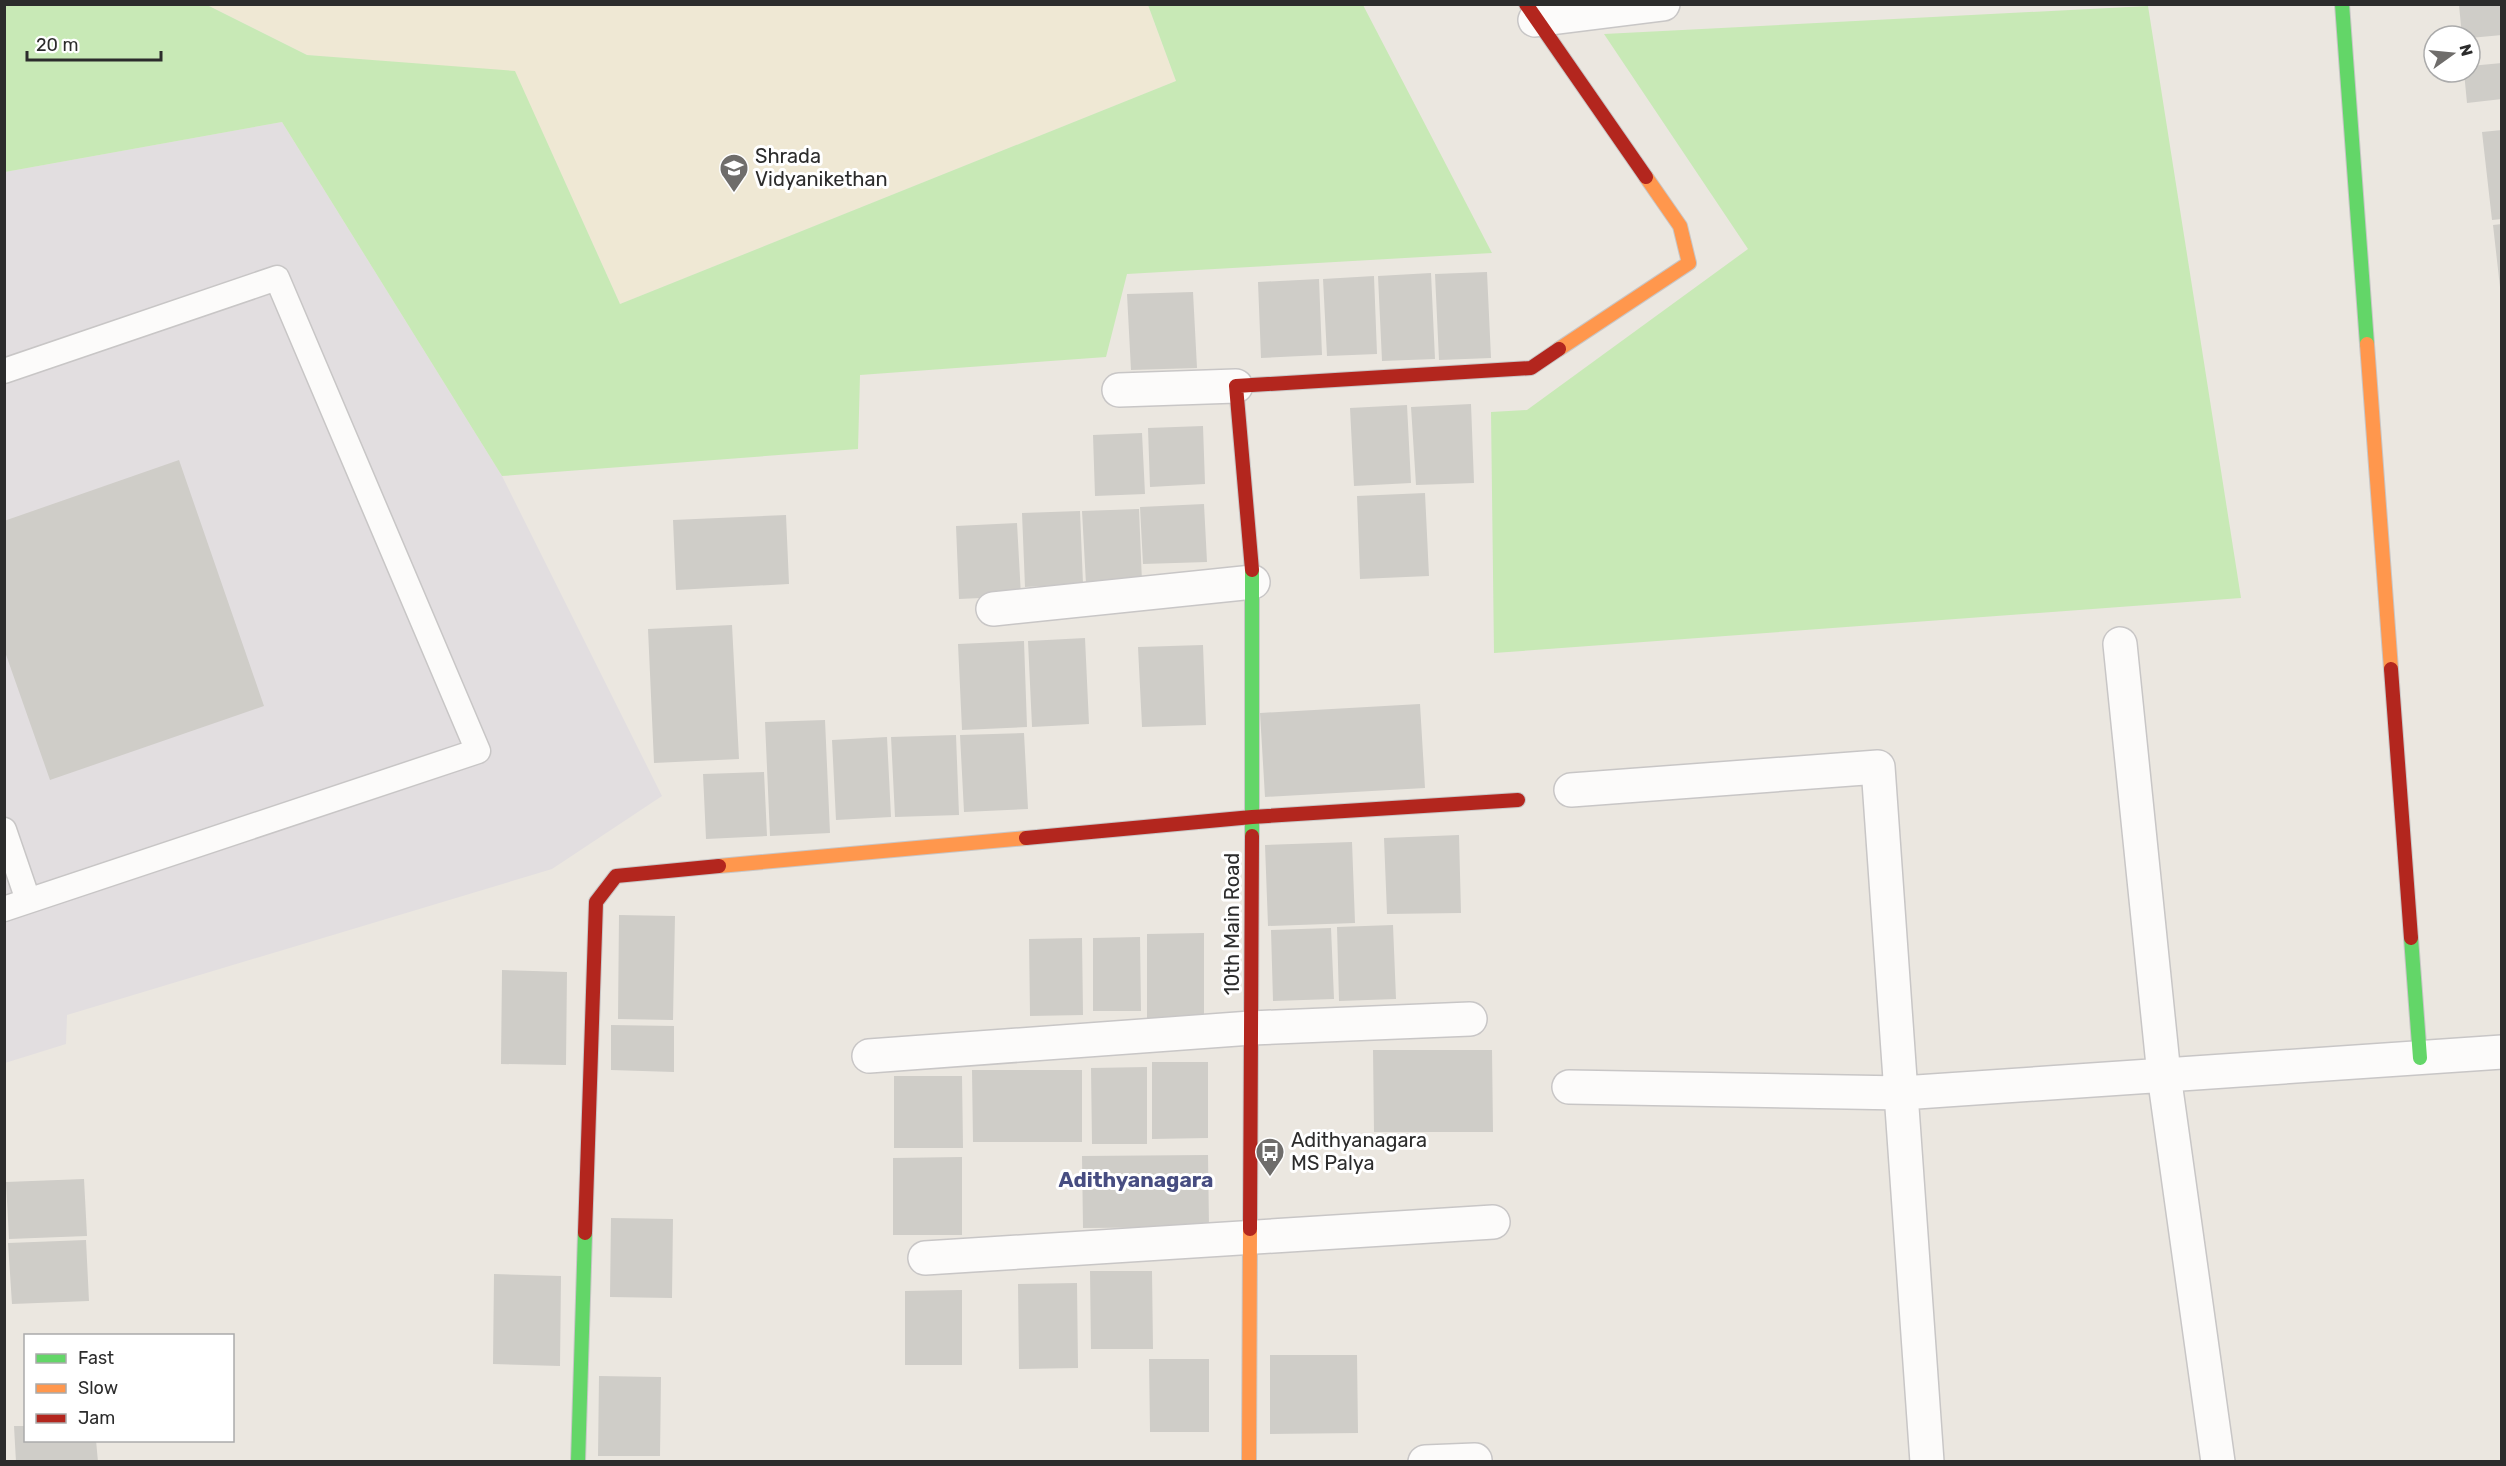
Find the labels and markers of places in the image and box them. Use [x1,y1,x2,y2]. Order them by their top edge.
place label: Shrada Vidyanikethan [755,144,888,191]
school or university icon: Shrada Vidyanikethan [718,152,750,194]
place label: Adithyanagara MS Palya [1291,1128,1427,1175]
bus stop icon: Adithyanagara MS Palya [1254,1136,1286,1178]

